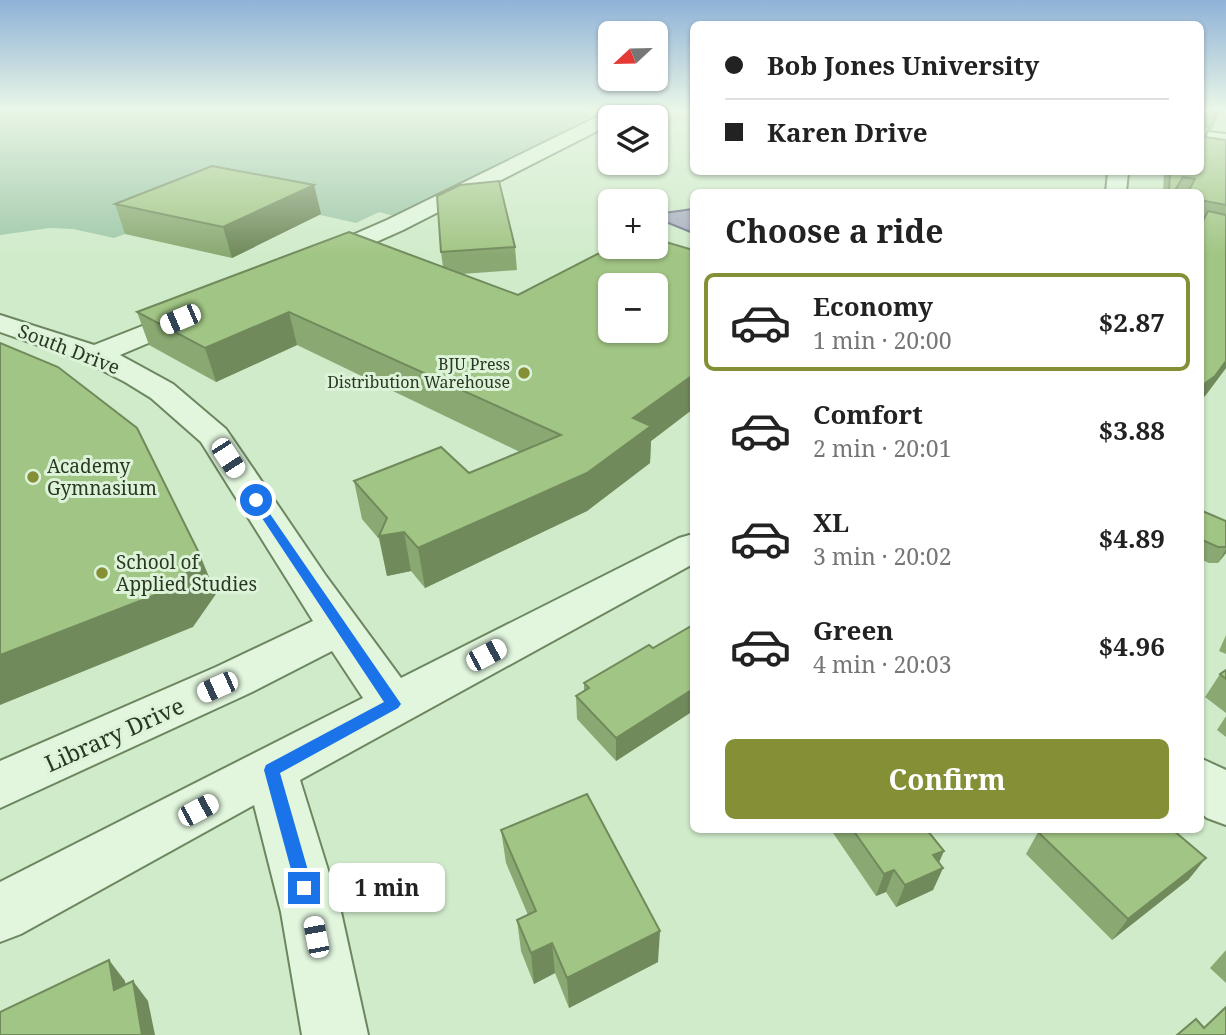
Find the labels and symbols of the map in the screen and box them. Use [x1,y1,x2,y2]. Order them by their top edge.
north arrow [598,21,668,91]
car [157,301,204,337]
street label: South Drive [14,318,124,380]
place label: BJU Press Distribution Warehouse [327,353,510,393]
marker: BJU Press Distribution Warehouse [516,365,532,381]
car [208,435,249,481]
place label: Academy Gymnasium [47,453,157,501]
marker: Academy Gymnasium [25,469,41,485]
route start [240,484,272,516]
place label: School of Applied Studies [116,549,257,597]
marker: School of Applied Studies [94,565,110,581]
car [463,636,510,674]
car [194,669,241,705]
street label: Library Drive [39,689,189,779]
car [175,791,222,829]
callout: 1 min [328,864,444,912]
route end [288,872,320,904]
car [302,914,331,960]

